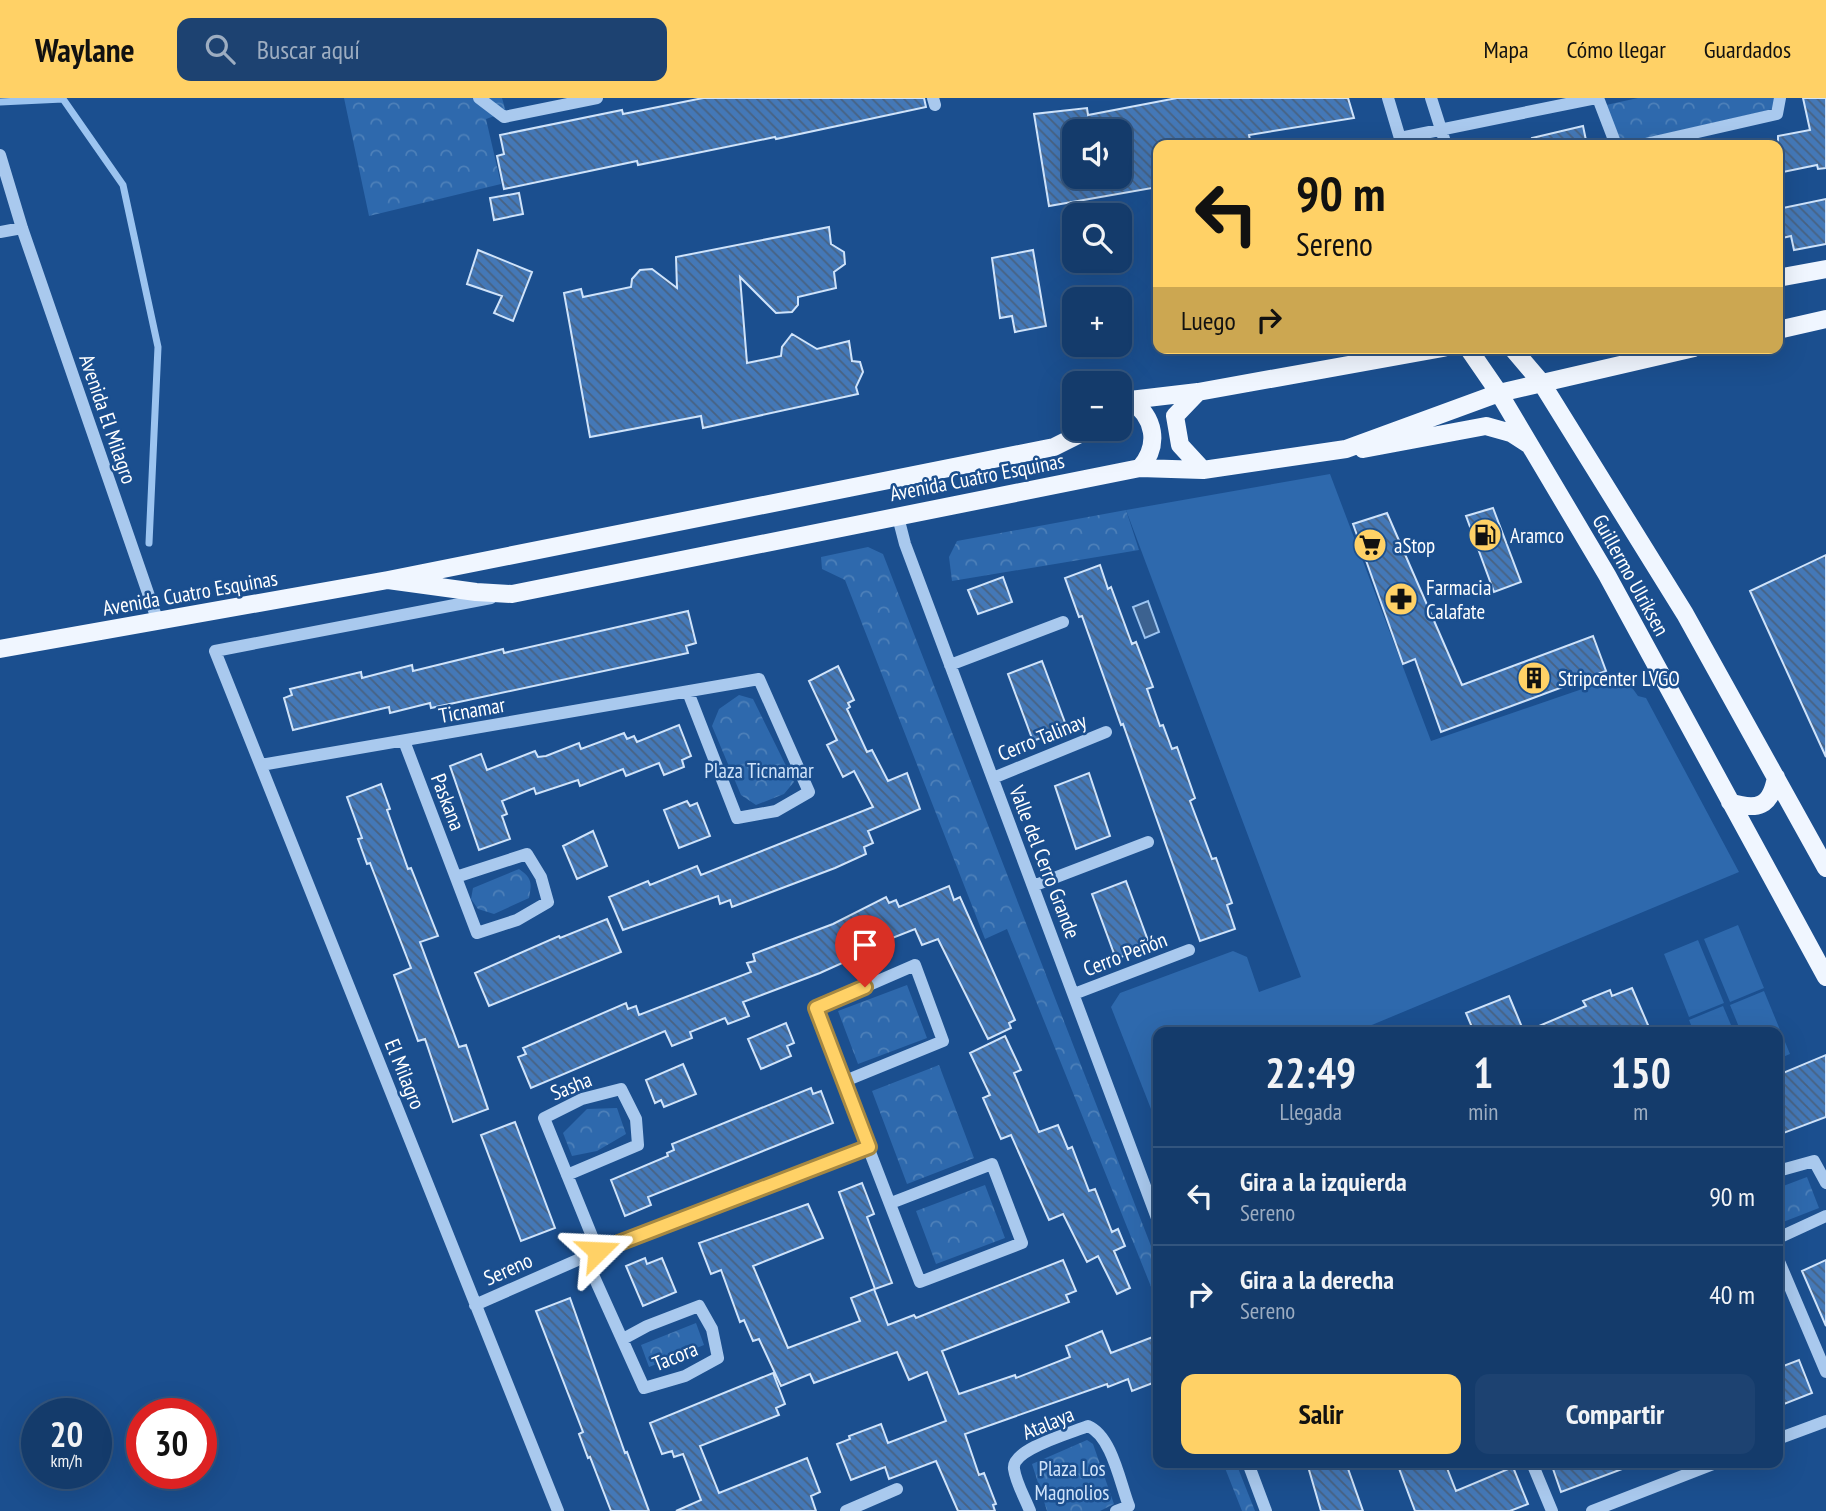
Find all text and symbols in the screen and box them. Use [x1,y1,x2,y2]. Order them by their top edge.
search box [177,18,667,81]
text: Waylane [35,28,135,71]
icon: search [201,30,239,68]
text: Buscar aquí [257,33,360,66]
text: Mapa [1484,34,1529,65]
text: Cómo llegar [1567,34,1666,65]
text: Guardados [1704,34,1791,65]
map controls [1062,119,1132,441]
button: sound [1062,119,1132,189]
text: 90 m [1296,161,1385,225]
icon: left [1181,168,1272,259]
button: search [1062,203,1132,273]
text: Sereno [1296,223,1373,265]
button: + [1062,287,1132,357]
icon: right [1250,301,1288,339]
text: Luego [1181,304,1236,337]
street label: Avenida El Milagro [73,351,143,487]
button: − [1062,371,1132,441]
street label: Avenida Cuatro Esquinas [887,447,1067,507]
street label: Guillermo Ulriksen [1587,510,1675,640]
fuel station icon: Aramco [1466,516,1504,554]
place label: Aramco [1510,522,1564,549]
supermarket icon: aStop [1351,526,1389,564]
place label: aStop [1394,532,1435,559]
street label: Avenida Cuatro Esquinas [100,564,280,622]
place label: Farmacia Calafate [1426,574,1491,625]
pharmacy icon: Farmacia Calafate [1382,580,1420,618]
building icon: Stripcenter LVGO [1515,659,1553,697]
place label: Stripcenter LVGO [1558,665,1680,692]
street label: Ticnamar [437,691,508,729]
street label: Cerro Talinay [994,707,1090,767]
park label: Plaza Ticnamar [704,757,814,784]
street label: Paskana [425,770,471,834]
street label: Valle del Cerro Grande [1003,781,1087,942]
pin [835,915,895,987]
icon: arrive [846,926,884,964]
street label: Cerro Peñón [1079,926,1171,982]
street label: El Milagro [379,1035,431,1113]
text: 22:49 [1265,1045,1356,1100]
text: 1 [1473,1045,1493,1100]
text: 150 [1611,1045,1671,1100]
street label: Sasha [546,1066,596,1106]
text: Llegada [1279,1097,1342,1126]
text: min [1468,1097,1498,1126]
text: m [1633,1097,1648,1126]
text: Gira a la izquierda [1240,1165,1407,1198]
icon: left [1181,1177,1219,1215]
text: 90 m [1709,1180,1755,1213]
text: Sereno [1240,1198,1295,1227]
position arrow [561,1214,635,1288]
street label: Sereno [479,1246,537,1292]
text: Gira a la derecha [1240,1263,1394,1296]
icon: right [1181,1275,1219,1313]
text: 40 m [1709,1278,1755,1311]
text: Sereno [1240,1296,1295,1325]
street label: Tacora [648,1335,702,1377]
button: Salir [1181,1374,1461,1454]
button: Compartir [1475,1374,1755,1454]
speed limit sign: 30 [126,1398,217,1489]
street label: Atalaya [1018,1400,1078,1446]
text: 20 [50,1411,83,1457]
text: km/h [51,1449,82,1472]
park label: Plaza Los Magnolios [1035,1455,1109,1506]

